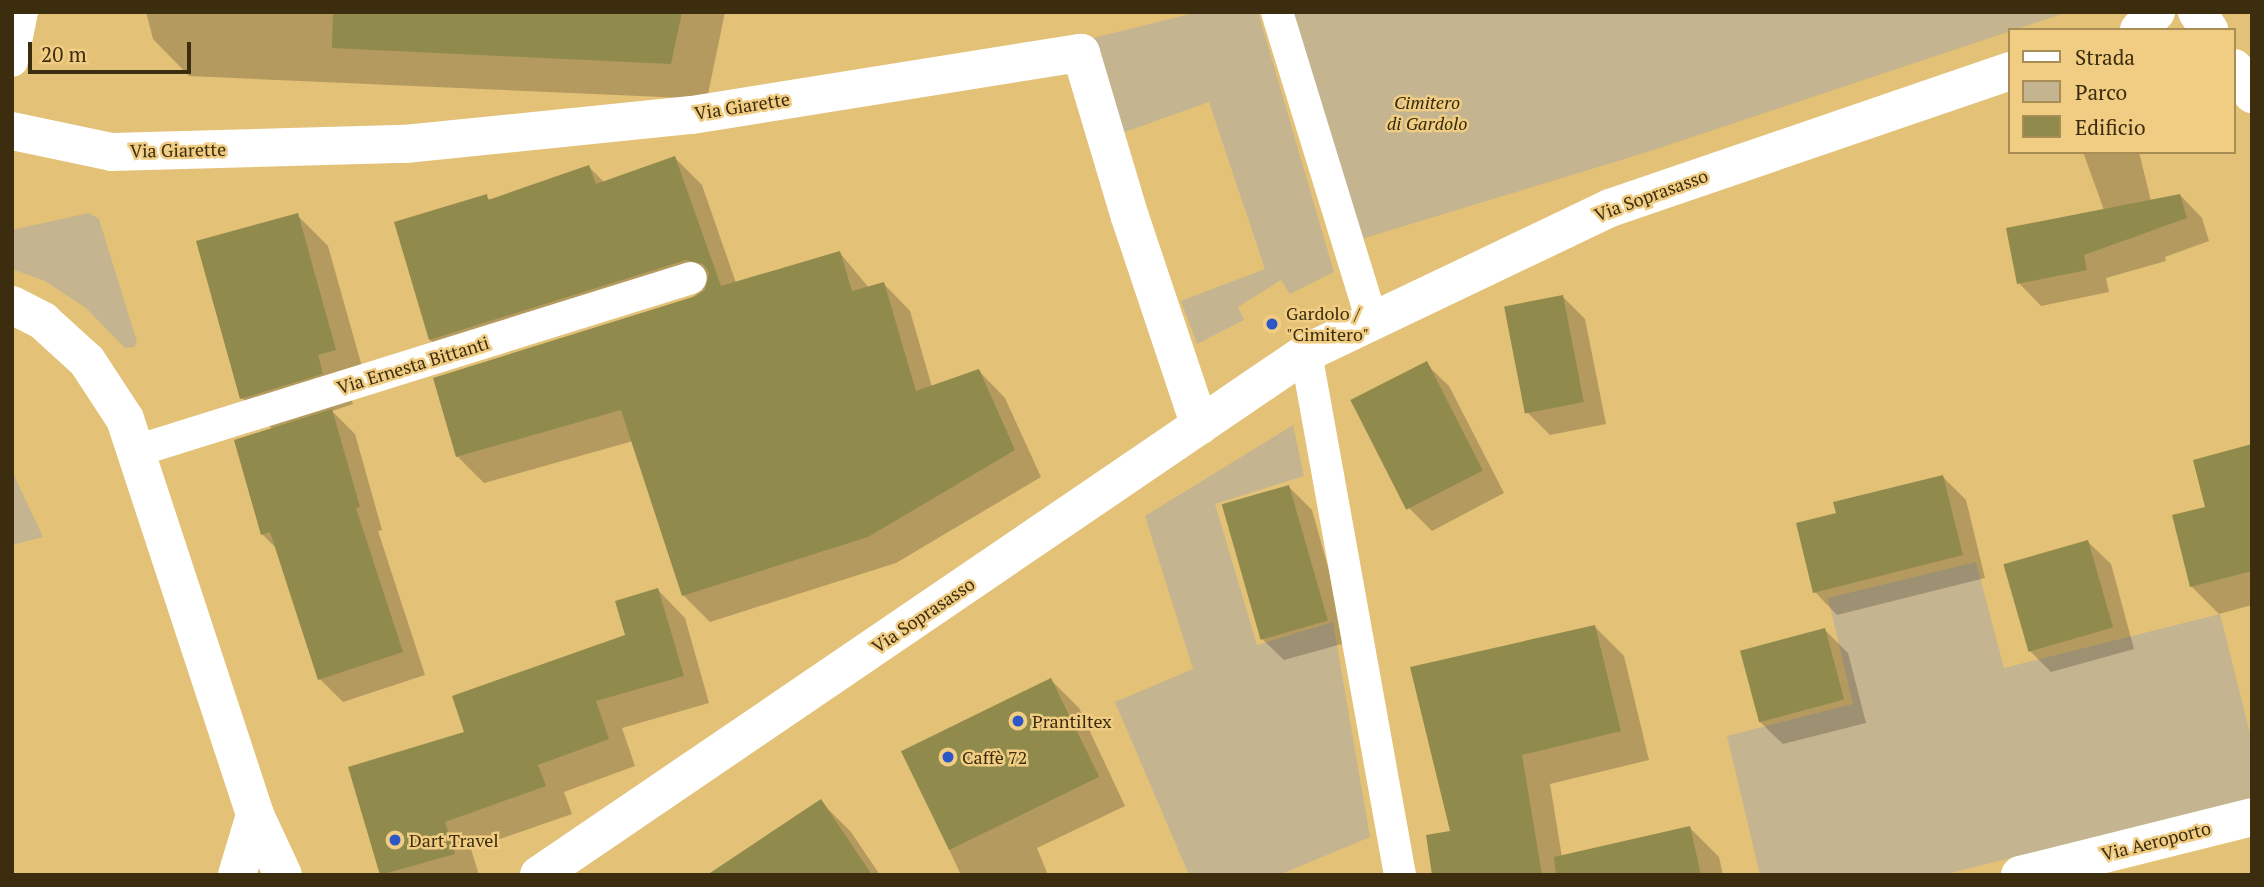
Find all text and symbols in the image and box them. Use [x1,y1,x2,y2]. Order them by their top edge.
scale bar [32,28,194,72]
legend [2008,28,2236,154]
text: 20 m [41,40,87,68]
text: Strada [2075,43,2135,71]
text: Parco [2075,78,2127,106]
street label: Via Giarette [693,88,791,124]
park label: Cimitero di Gardolo [1387,92,1467,134]
text: Edificio [2075,113,2146,141]
street label: Via Giarette [130,138,226,162]
street label: Via Soprasasso [1591,164,1711,226]
place label: Gardolo / "Cimitero" [1286,303,1369,346]
marker: Gardolo / "Cimitero" [1264,316,1280,332]
street label: Via Ernesta Bittanti [334,332,492,398]
street label: Via Soprasasso [867,573,979,657]
place label: Prantiltex [1032,710,1112,732]
marker: Prantiltex [1010,713,1026,729]
place label: Caffè 72 [962,746,1027,768]
marker: Caffè 72 [940,749,956,765]
street label: Via Aeroporto [2099,817,2213,865]
place label: Dart Travel [409,829,499,851]
marker: Dart Travel [387,832,403,848]

